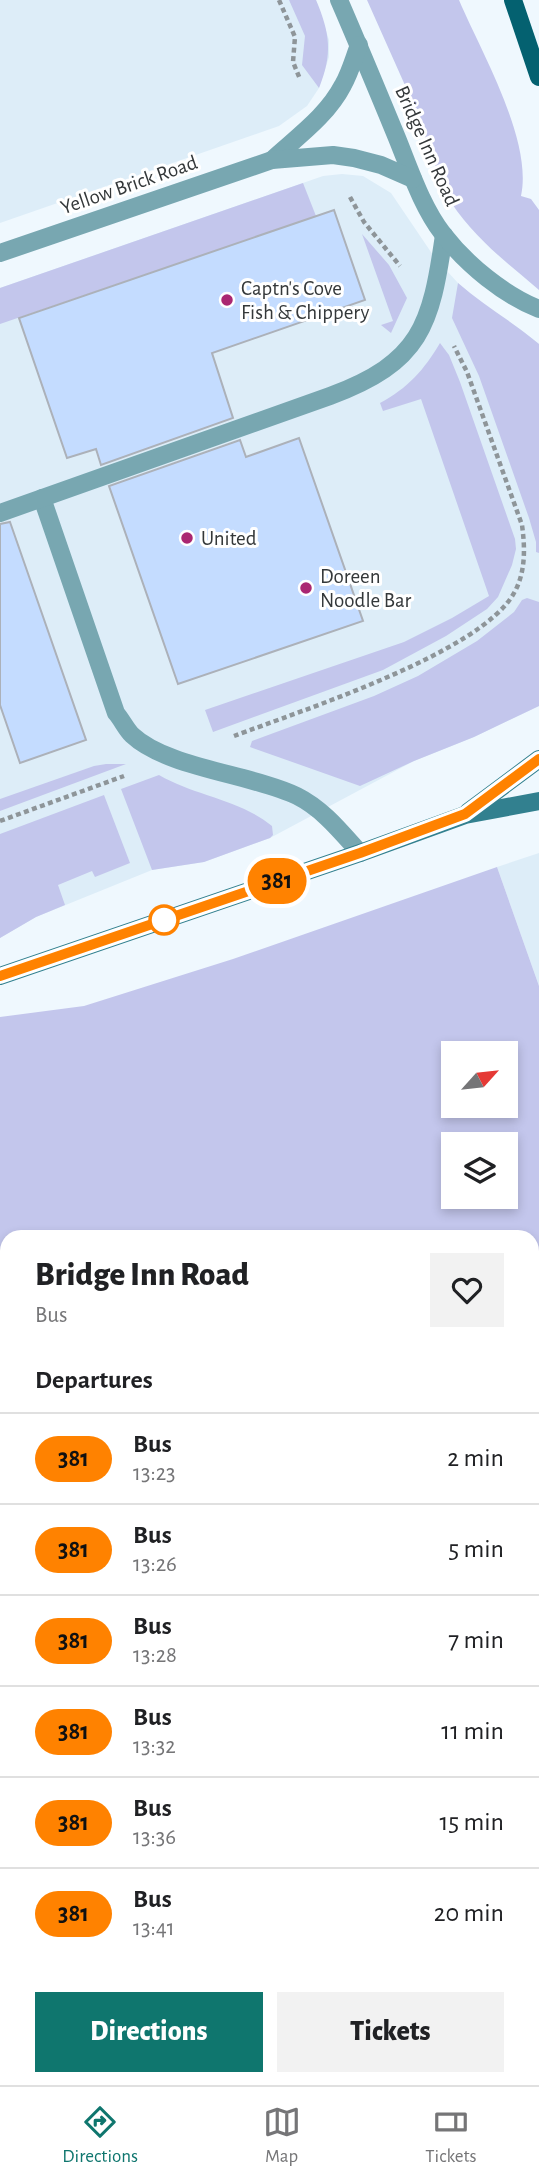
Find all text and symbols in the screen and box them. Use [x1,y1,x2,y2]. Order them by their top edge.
street label: Bridge Inn Road [391,83,463,209]
street label: Yellow Brick Road [58,152,200,218]
place label: Captn's Cove Fish & Chippery [241,278,369,323]
marker: Captn's Cove Fish & Chippery [219,292,235,308]
place label: United [201,528,257,549]
marker: United [179,530,195,546]
place label: Doreen Noodle Bar [320,566,412,611]
marker: Doreen Noodle Bar [298,580,314,596]
line badge: 381 [237,858,317,904]
text: 381 [262,869,292,893]
unlabelled marker [149,905,179,935]
north arrow [441,1041,518,1118]
map controls [441,1041,518,1209]
button: layers [441,1132,518,1209]
button: heart [430,1253,504,1327]
text: Bridge Inn Road [35,1259,249,1292]
text: Bus [35,1304,68,1327]
text: Departures [35,1367,153,1393]
text: Bus [133,1431,172,1457]
text: 2 min [447,1445,504,1471]
text: 381 [58,1447,89,1471]
text: 13:23 [133,1462,176,1485]
text: Bus [133,1522,172,1548]
text: 5 min [448,1536,504,1562]
text: 381 [58,1538,89,1562]
text: 13:26 [133,1553,177,1576]
text: Bus [133,1613,172,1639]
text: 7 min [448,1627,504,1653]
text: 381 [58,1629,89,1653]
text: 13:28 [133,1644,177,1667]
text: Bus [133,1704,172,1730]
text: 11 min [441,1718,504,1744]
text: 381 [58,1720,89,1744]
text: 13:32 [133,1735,176,1758]
text: Bus [133,1795,172,1821]
text: 15 min [439,1809,504,1835]
text: 381 [58,1811,89,1835]
text: 13:36 [133,1826,176,1849]
text: Bus [133,1886,172,1912]
text: 20 min [434,1900,504,1926]
text: 381 [58,1902,89,1926]
text: 13:41 [133,1917,175,1940]
button: Directions [35,1992,263,2072]
button: Tickets [277,1992,504,2072]
tab: Directions [62,2103,138,2168]
tab: Map [263,2103,301,2168]
tab: Tickets [425,2103,477,2168]

